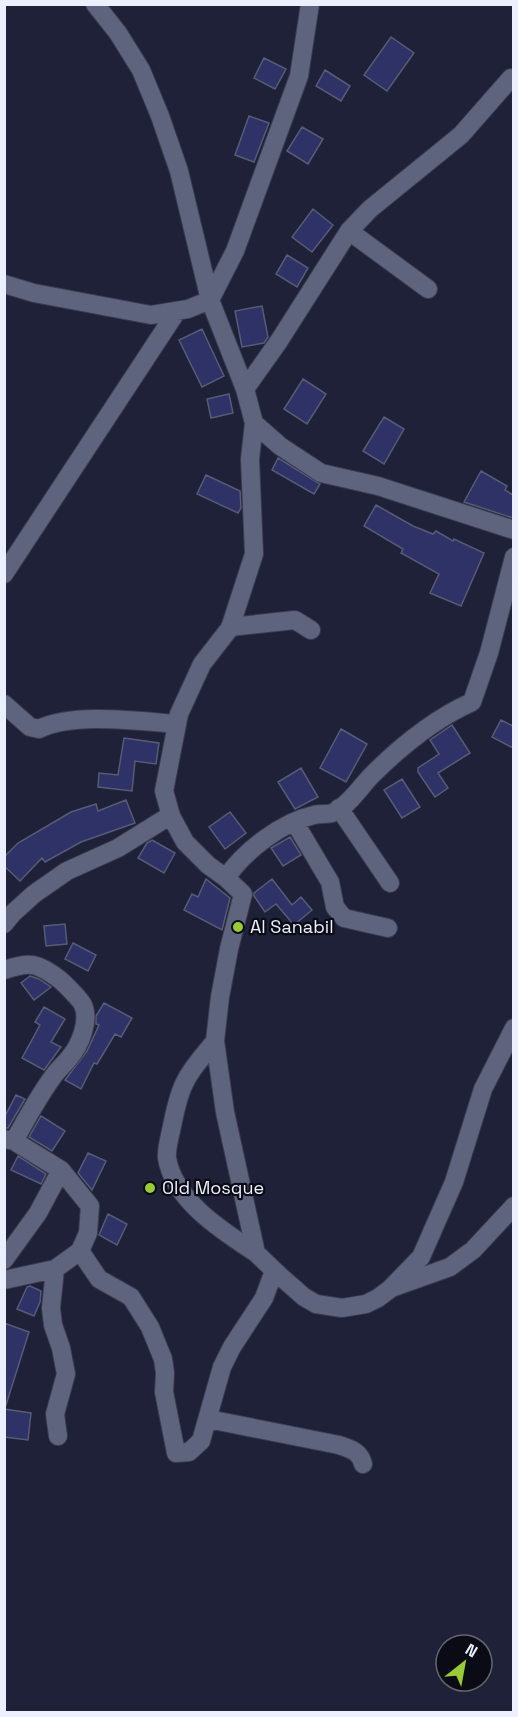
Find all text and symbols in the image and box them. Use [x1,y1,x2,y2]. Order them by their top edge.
place label: Al Sanabil [250,915,334,938]
marker: Al Sanabil [231,920,245,934]
place label: Old Mosque [162,1176,264,1199]
marker: Old Mosque [143,1181,157,1195]
north arrow [434,1633,494,1693]
text: N [461,1639,481,1662]

